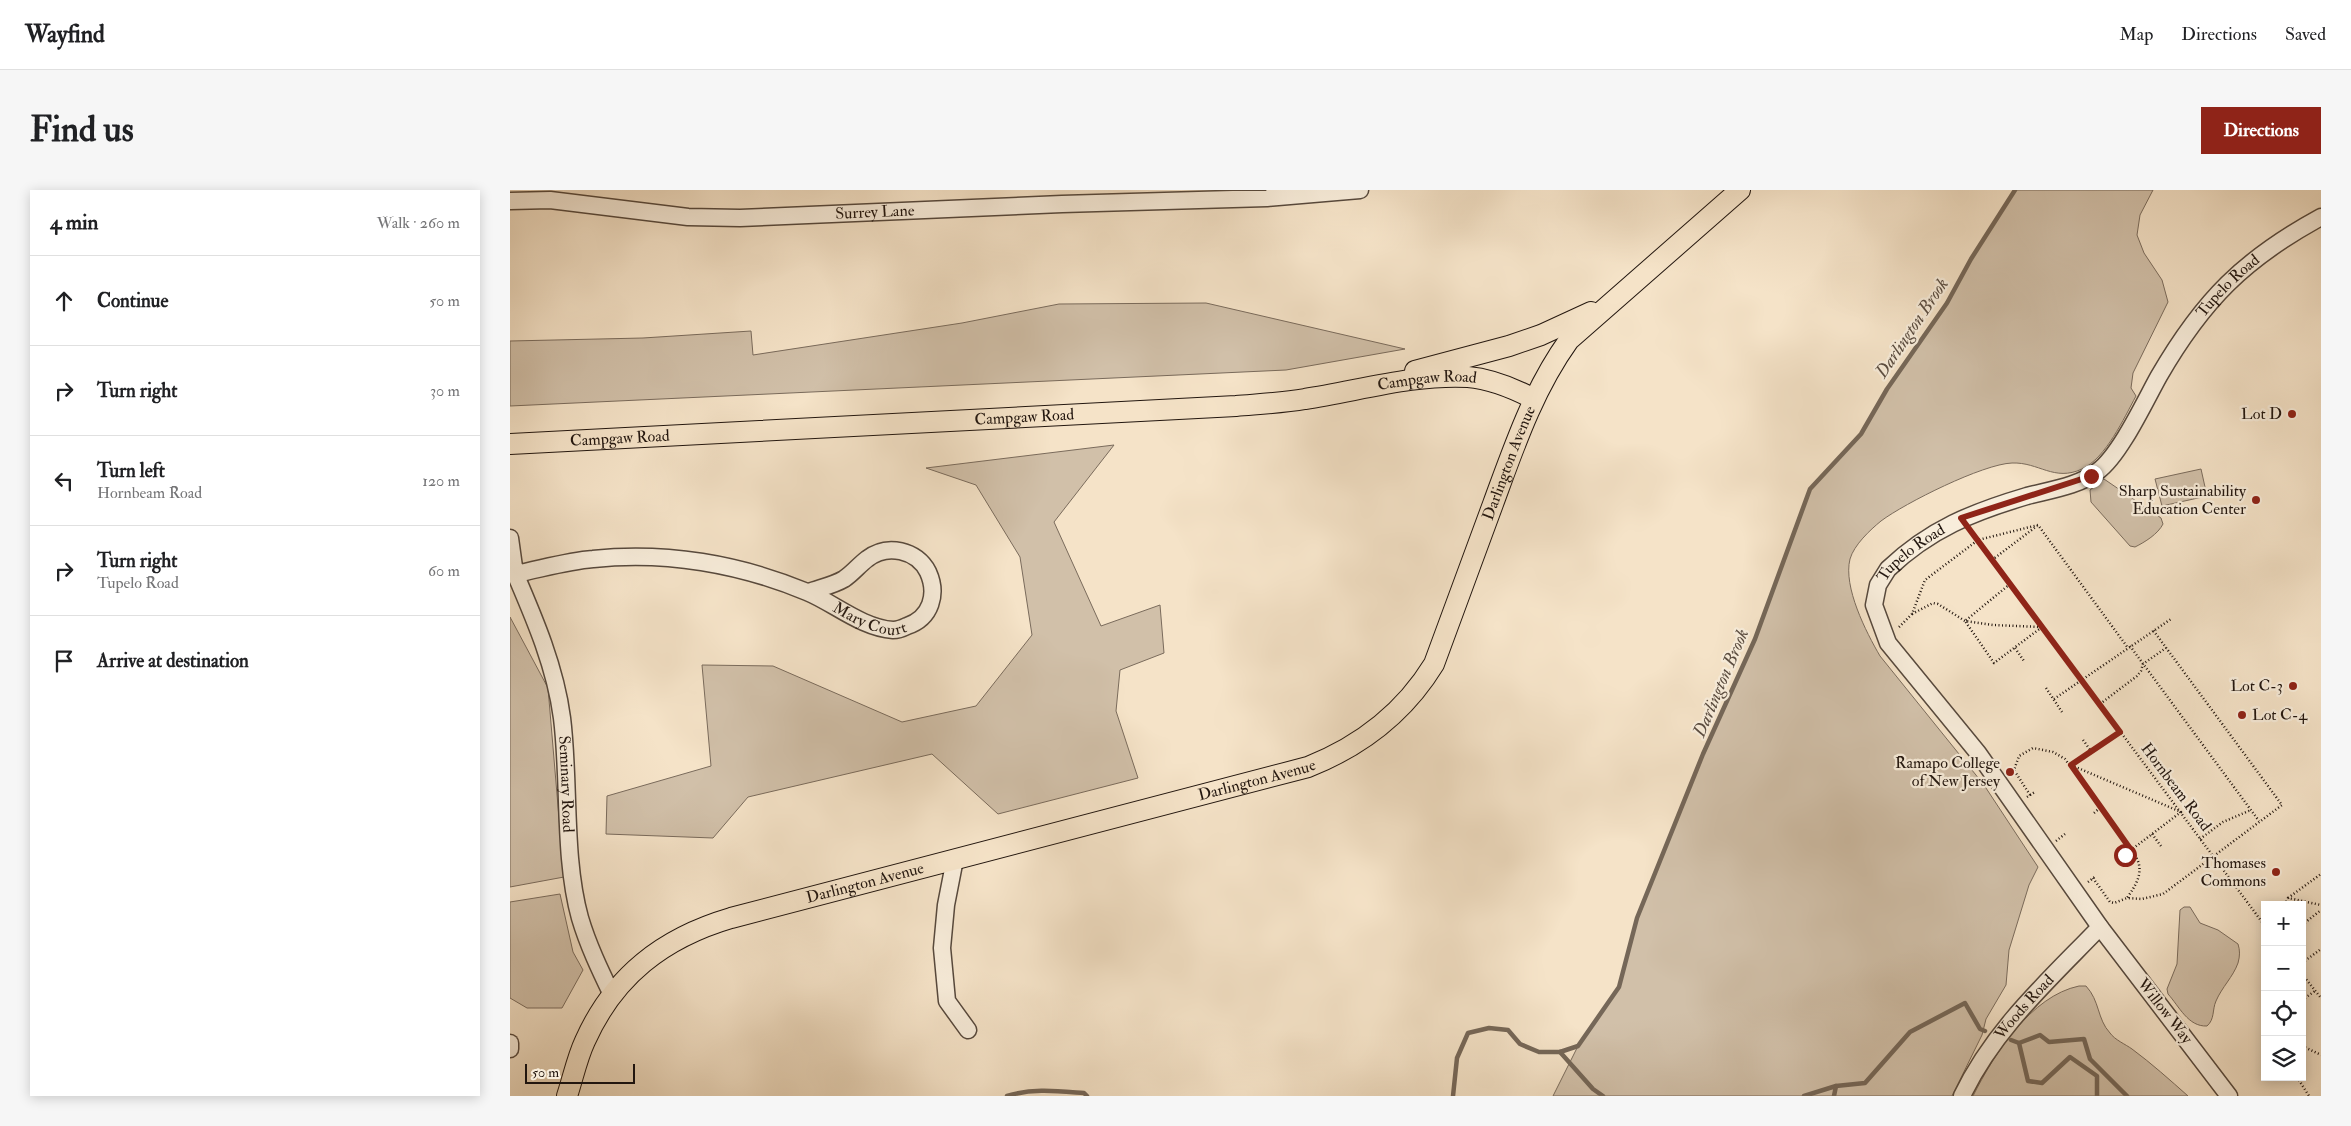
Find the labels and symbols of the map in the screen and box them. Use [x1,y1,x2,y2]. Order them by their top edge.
street label: Surrey Lane [835,200,915,224]
street label: Tupelo Road [2192,250,2264,321]
water label: Darlington Brook [1870,274,1954,383]
street label: Campgaw Road [1376,367,1478,395]
street label: Darlington Avenue [1478,402,1540,523]
street label: Campgaw Road [974,404,1075,430]
place label: Lot D [2241,404,2282,424]
marker: Lot D [2286,408,2298,420]
street label: Campgaw Road [570,426,670,451]
route end [2080,465,2103,488]
place label: Sharp Sustainability Education Center [2119,481,2247,519]
marker: Sharp Sustainability Education Center [2250,494,2262,506]
street label: Tupelo Road [1873,520,1949,585]
street label: Mary Court [829,598,910,640]
water label: Darlington Brook [1687,625,1754,742]
place label: Lot C-3 [2230,676,2283,696]
marker: Lot C-3 [2287,680,2299,692]
place label: Lot C-4 [2252,705,2308,725]
marker: Lot C-4 [2236,709,2248,721]
street label: Seminary Road [554,735,578,833]
street label: Hornbeam Road [2136,739,2216,835]
place label: Ramapo College of New Jersey [1895,753,2001,792]
street label: Darlington Avenue [1196,755,1319,805]
marker: Ramapo College of New Jersey [2004,766,2016,778]
route start [2114,844,2137,867]
place label: Thomases Commons [2200,853,2266,891]
street label: Darlington Avenue [804,858,926,908]
marker: Thomases Commons [2270,866,2282,878]
street label: Woods Road [1990,970,2058,1044]
street label: Willow Way [2133,973,2197,1049]
scale bar [525,1061,635,1084]

